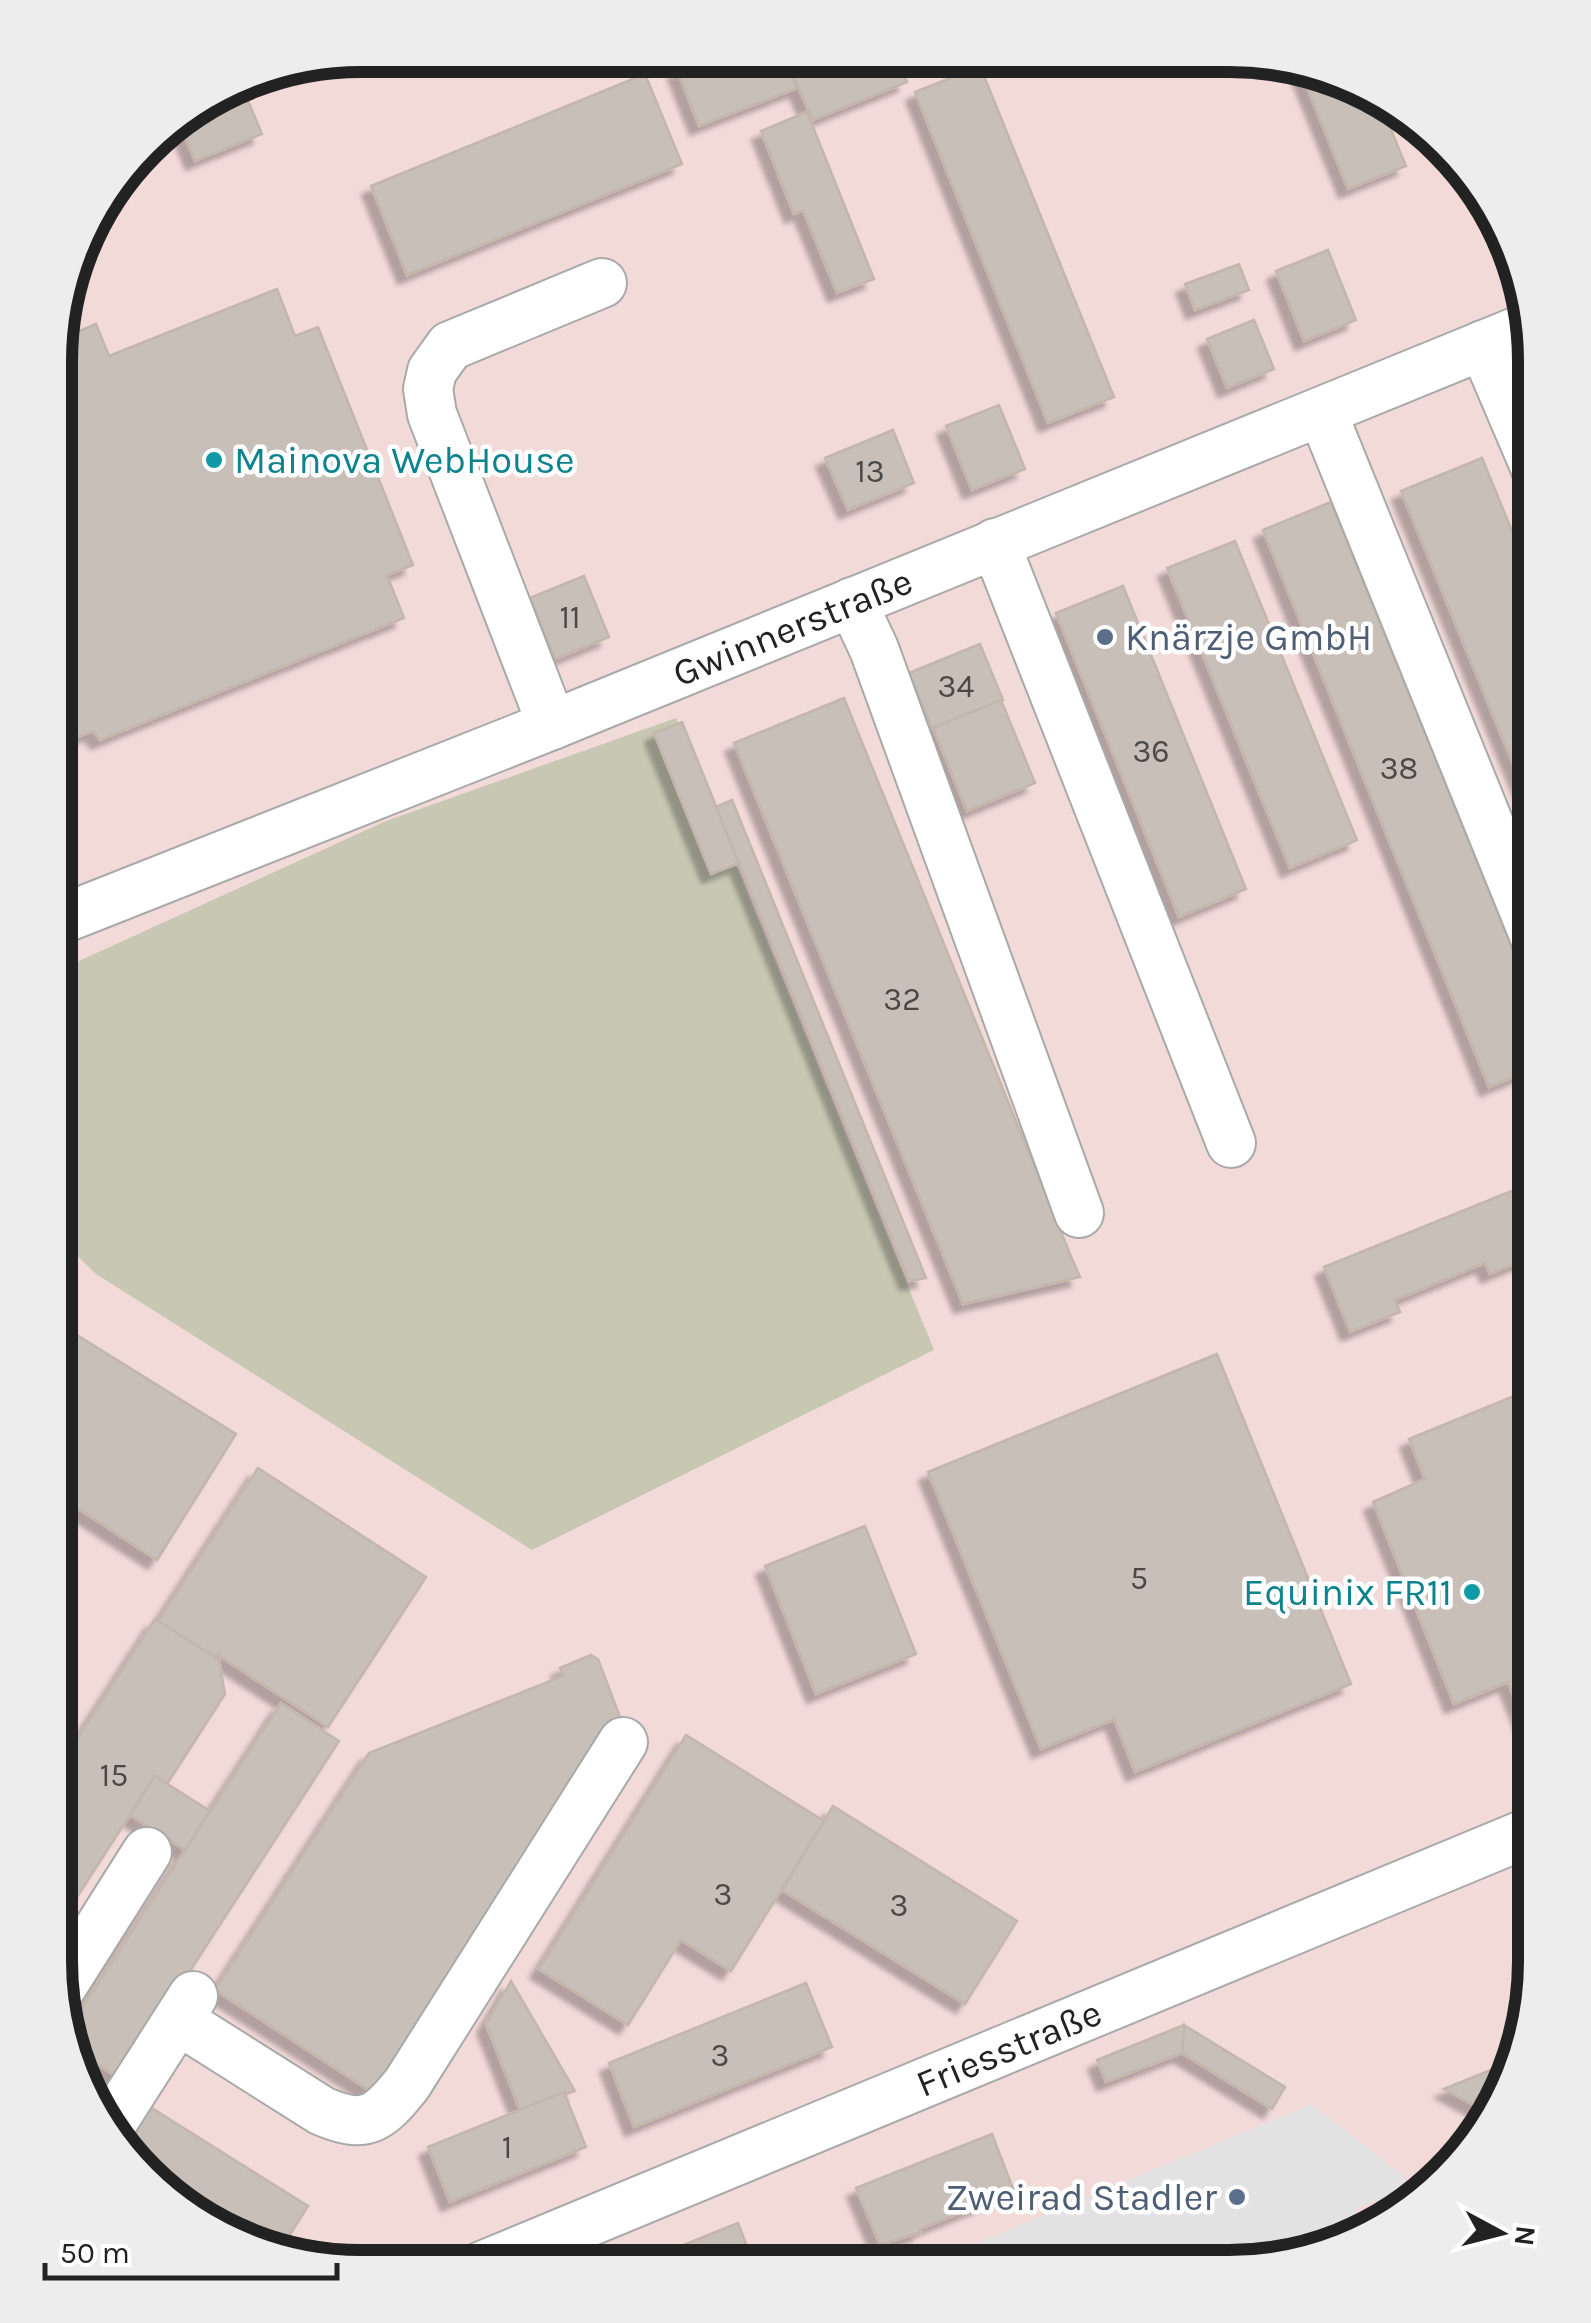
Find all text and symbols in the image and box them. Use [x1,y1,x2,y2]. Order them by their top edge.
place label: Mainova WebHouse [234,438,575,483]
marker: Mainova WebHouse [203,449,225,471]
house number: 13 [855,453,885,490]
street label: Gwinnerstraße [666,558,919,696]
house number: 11 [559,599,581,636]
place label: Knärzje GmbH [1125,615,1372,660]
marker: Knärzje GmbH [1094,626,1116,648]
house number: 34 [938,668,975,705]
house number: 36 [1132,733,1170,770]
house number: 38 [1380,750,1418,787]
house number: 32 [883,981,921,1018]
house number: 5 [1130,1560,1148,1597]
place label: Equinix FR11 [1243,1570,1452,1615]
marker: Equinix FR11 [1461,1581,1483,1603]
house number: 15 [100,1757,128,1794]
house number: 3 [714,1876,732,1913]
house number: 3 [890,1887,908,1924]
street label: Friesstraße [909,1990,1108,2106]
house number: 3 [711,2037,729,2074]
house number: 1 [502,2129,512,2166]
place label: Zweirad Stadler [945,2175,1217,2220]
north arrow [1451,2183,1551,2283]
marker: Zweirad Stadler [1226,2186,1248,2208]
scale bar [45,2218,338,2280]
text: N [1508,2224,1543,2248]
text: 50 m [60,2235,130,2271]

